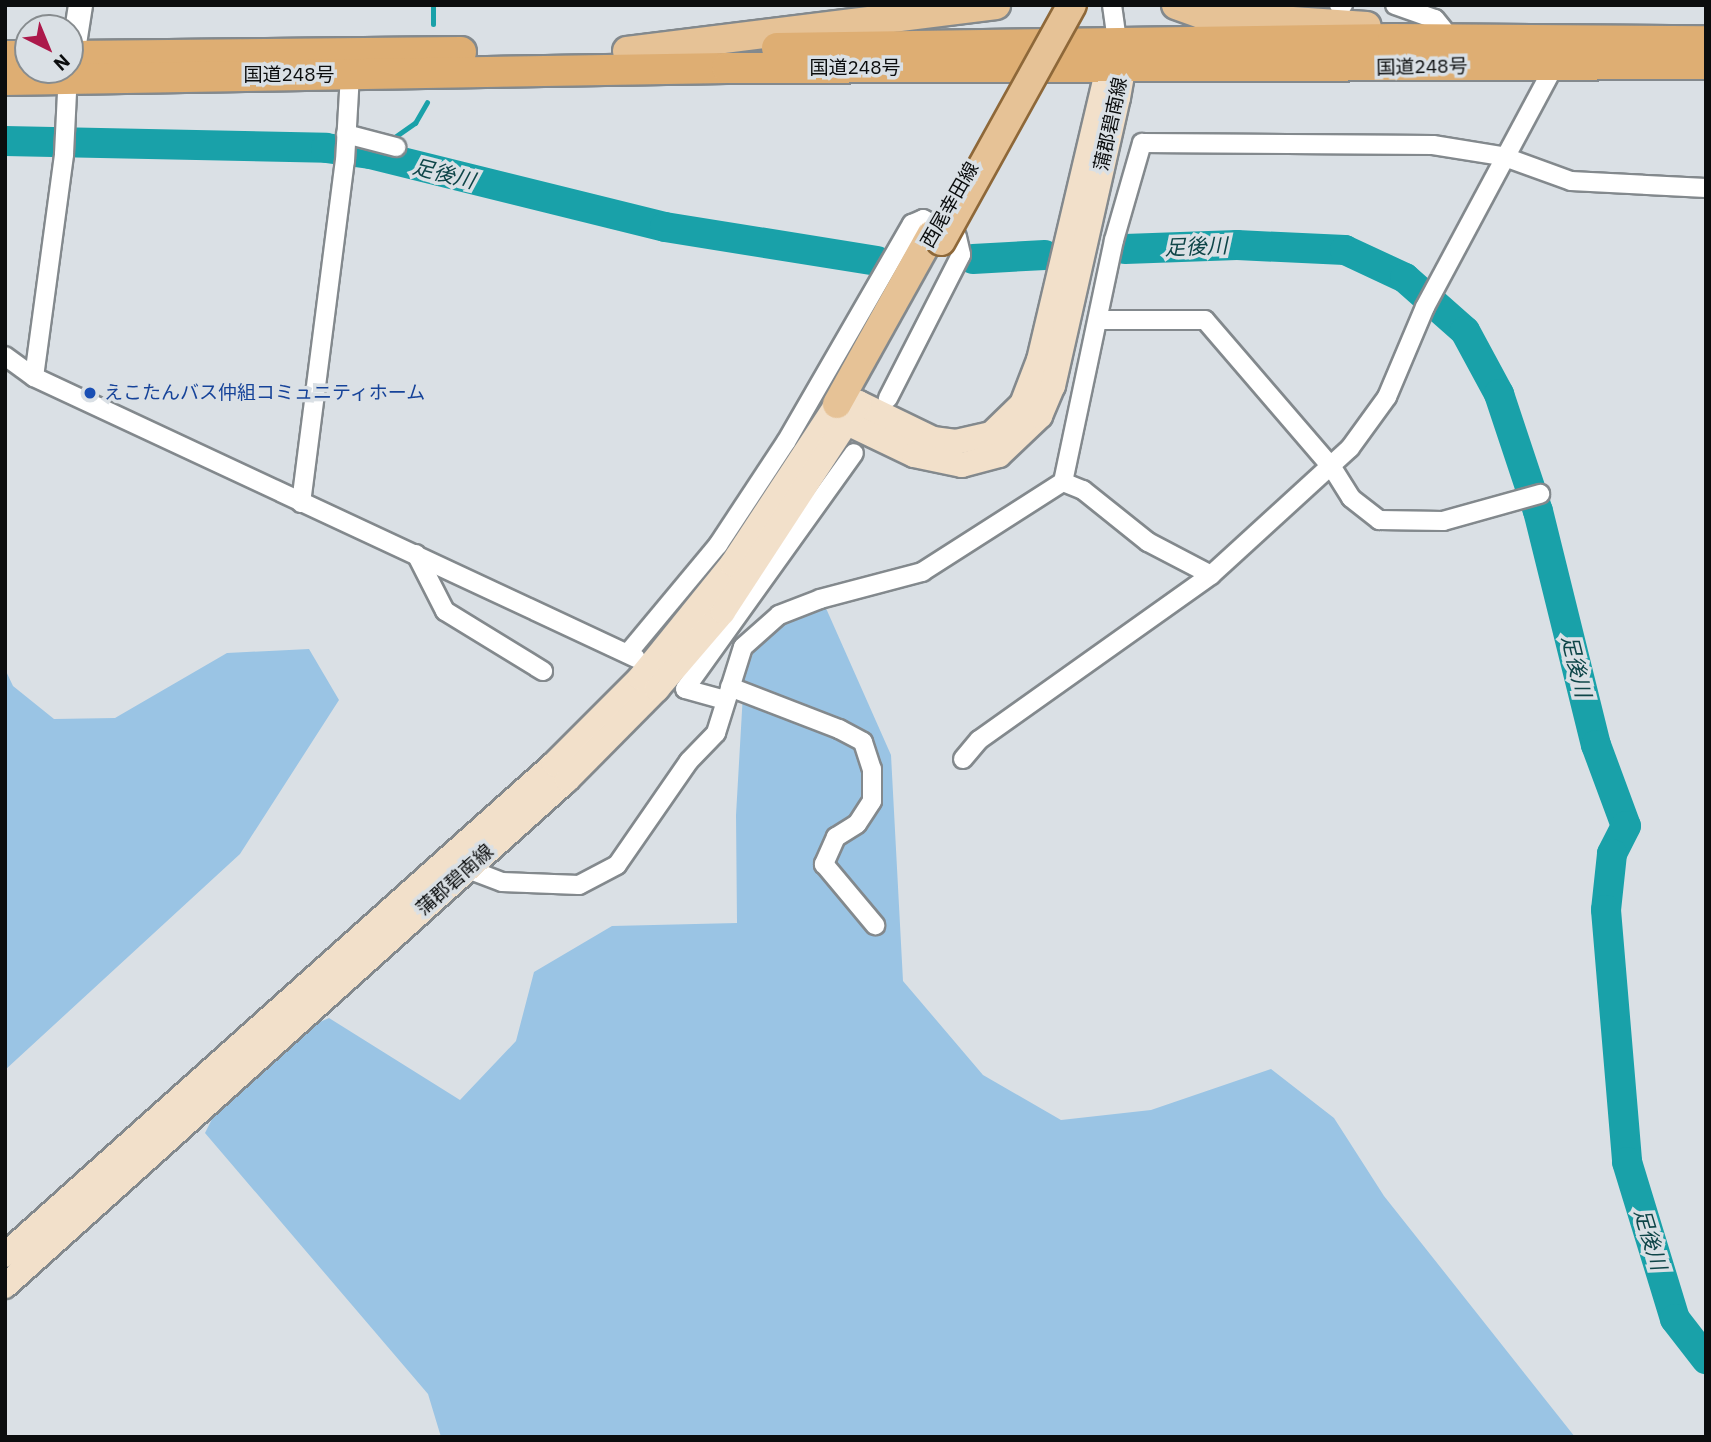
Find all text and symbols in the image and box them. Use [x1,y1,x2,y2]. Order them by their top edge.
north arrow [14,14,84,84]
text: N [49,49,75,76]
street label: 国道248号 [1376,55,1468,79]
street label: 国道248号 [809,57,901,79]
street label: 国道248号 [243,64,335,86]
street label: 蒲郡碧南線 [1090,75,1132,173]
water label: 足後川 [410,153,478,193]
street label: 西尾幸田線 [916,158,984,252]
water label: 足後川 [1164,232,1228,260]
place label: えこたんバス仲組コミュニティホーム [104,382,427,404]
marker: えこたんバス仲組コミュニティホーム [82,385,98,401]
water label: 足後川 [1557,632,1597,700]
street label: 蒲郡碧南線 [412,840,498,920]
water label: 足後川 [1630,1205,1672,1273]

